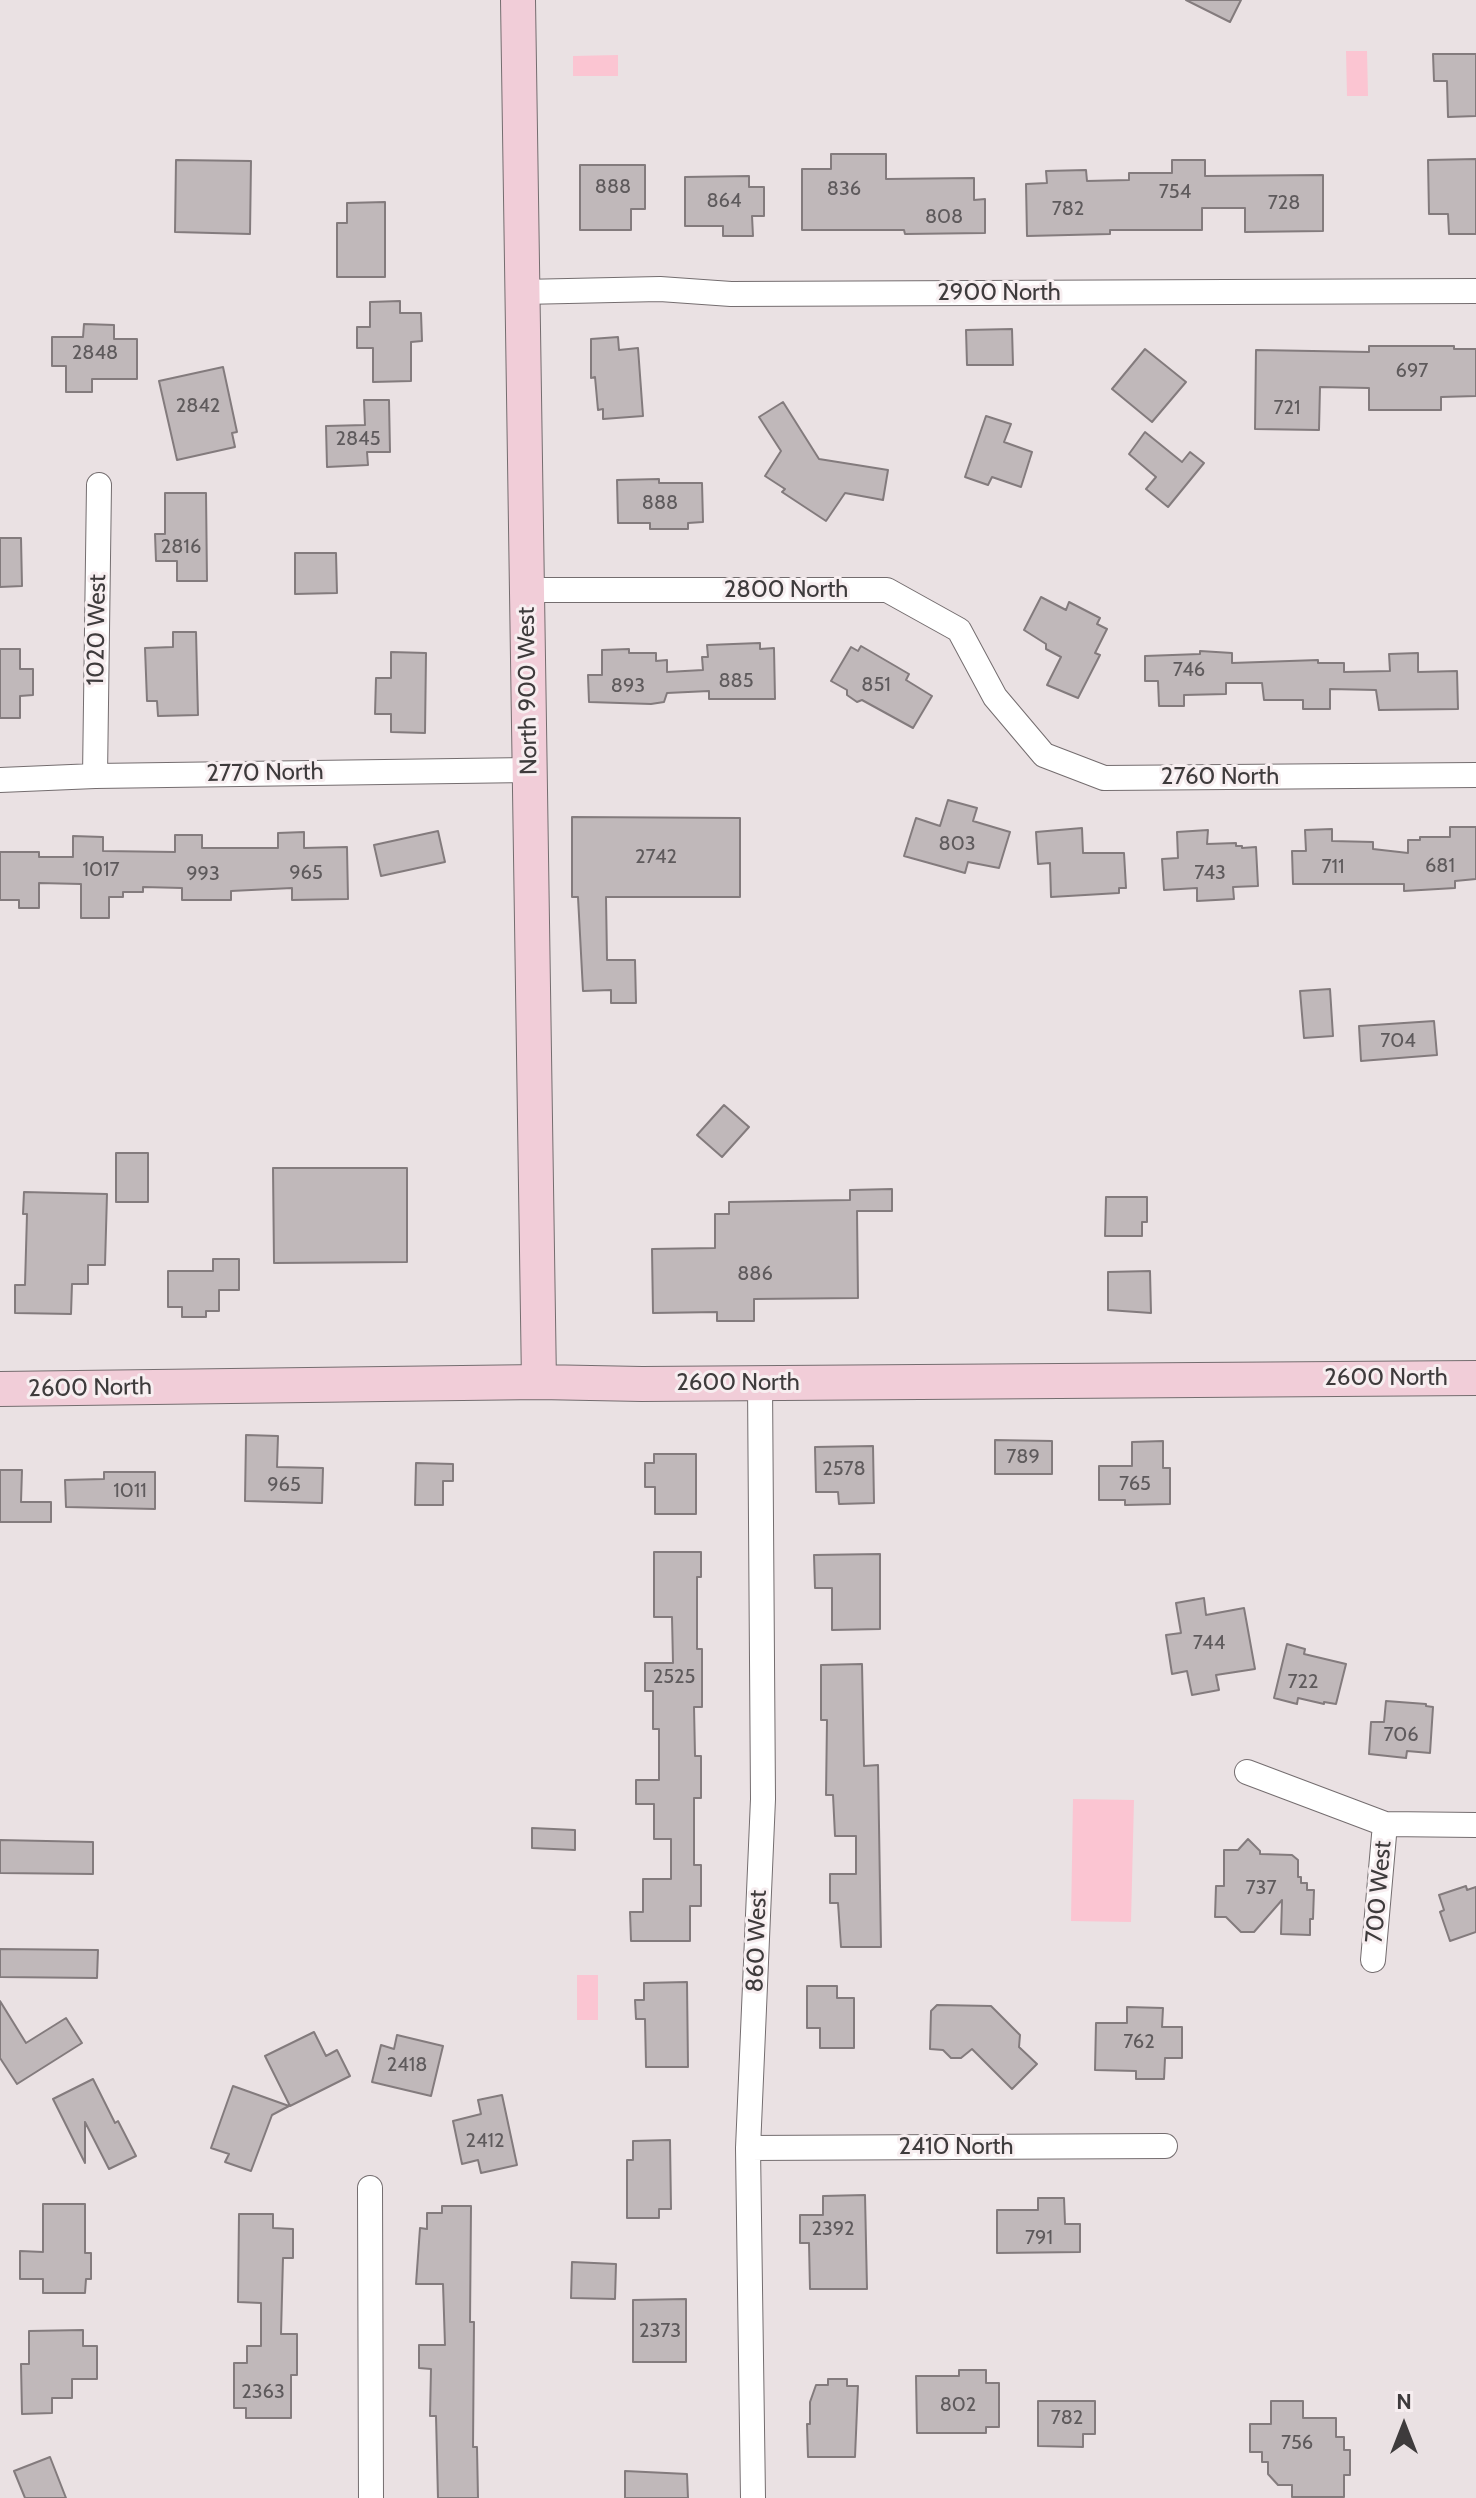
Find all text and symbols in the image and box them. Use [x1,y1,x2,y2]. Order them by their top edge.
house number: 888 [595,175,631,199]
house number: 836 [827,177,861,201]
house number: 754 [1159,180,1191,204]
house number: 864 [706,189,742,213]
house number: 728 [1268,191,1300,215]
house number: 782 [1052,197,1084,221]
house number: 808 [925,205,963,229]
street label: 2900 North [937,279,1061,307]
house number: 2848 [72,341,118,365]
house number: 697 [1396,359,1428,383]
house number: 2842 [176,394,220,418]
house number: 721 [1273,396,1301,420]
house number: 2845 [336,427,380,451]
house number: 888 [642,491,678,515]
house number: 2816 [161,535,201,559]
street label: 1020 West [82,574,112,686]
street label: 2800 North [724,576,848,604]
street label: North 900 West [512,607,544,775]
house number: 746 [1173,658,1205,682]
house number: 885 [718,669,754,693]
house number: 851 [861,673,891,697]
house number: 893 [611,674,645,698]
street label: 2770 North [206,758,324,788]
street label: 2760 North [1161,763,1279,791]
house number: 803 [939,832,975,856]
house number: 2742 [635,845,677,869]
house number: 681 [1425,854,1455,878]
house number: 711 [1321,855,1345,879]
house number: 1017 [82,858,120,882]
house number: 965 [289,861,323,885]
house number: 743 [1194,861,1226,885]
house number: 993 [186,862,220,886]
house number: 704 [1380,1029,1416,1053]
house number: 886 [737,1262,773,1286]
street label: 2600 North [1324,1364,1448,1392]
street label: 2600 North [676,1369,800,1397]
street label: 2600 North [28,1373,152,1403]
house number: 789 [1006,1445,1040,1469]
house number: 2578 [822,1457,866,1481]
house number: 765 [1119,1472,1151,1496]
house number: 965 [267,1473,301,1497]
house number: 1011 [113,1479,147,1503]
house number: 744 [1193,1631,1225,1655]
house number: 2525 [653,1665,695,1689]
house number: 722 [1287,1670,1319,1694]
house number: 706 [1383,1723,1419,1747]
street label: 700 West [1360,1840,1398,1944]
house number: 737 [1246,1876,1276,1900]
street label: 860 West [741,1889,773,1993]
house number: 762 [1123,2030,1155,2054]
house number: 2418 [387,2053,427,2077]
house number: 2412 [465,2129,505,2153]
street label: 2410 North [899,2133,1013,2161]
house number: 2392 [811,2217,855,2241]
house number: 791 [1025,2226,1053,2250]
house number: 2373 [639,2319,681,2343]
house number: 2363 [241,2380,285,2404]
north arrow [1364,2386,1444,2466]
text: N [1396,2388,1412,2415]
house number: 802 [940,2393,976,2417]
house number: 782 [1051,2406,1083,2430]
house number: 756 [1281,2431,1313,2455]

